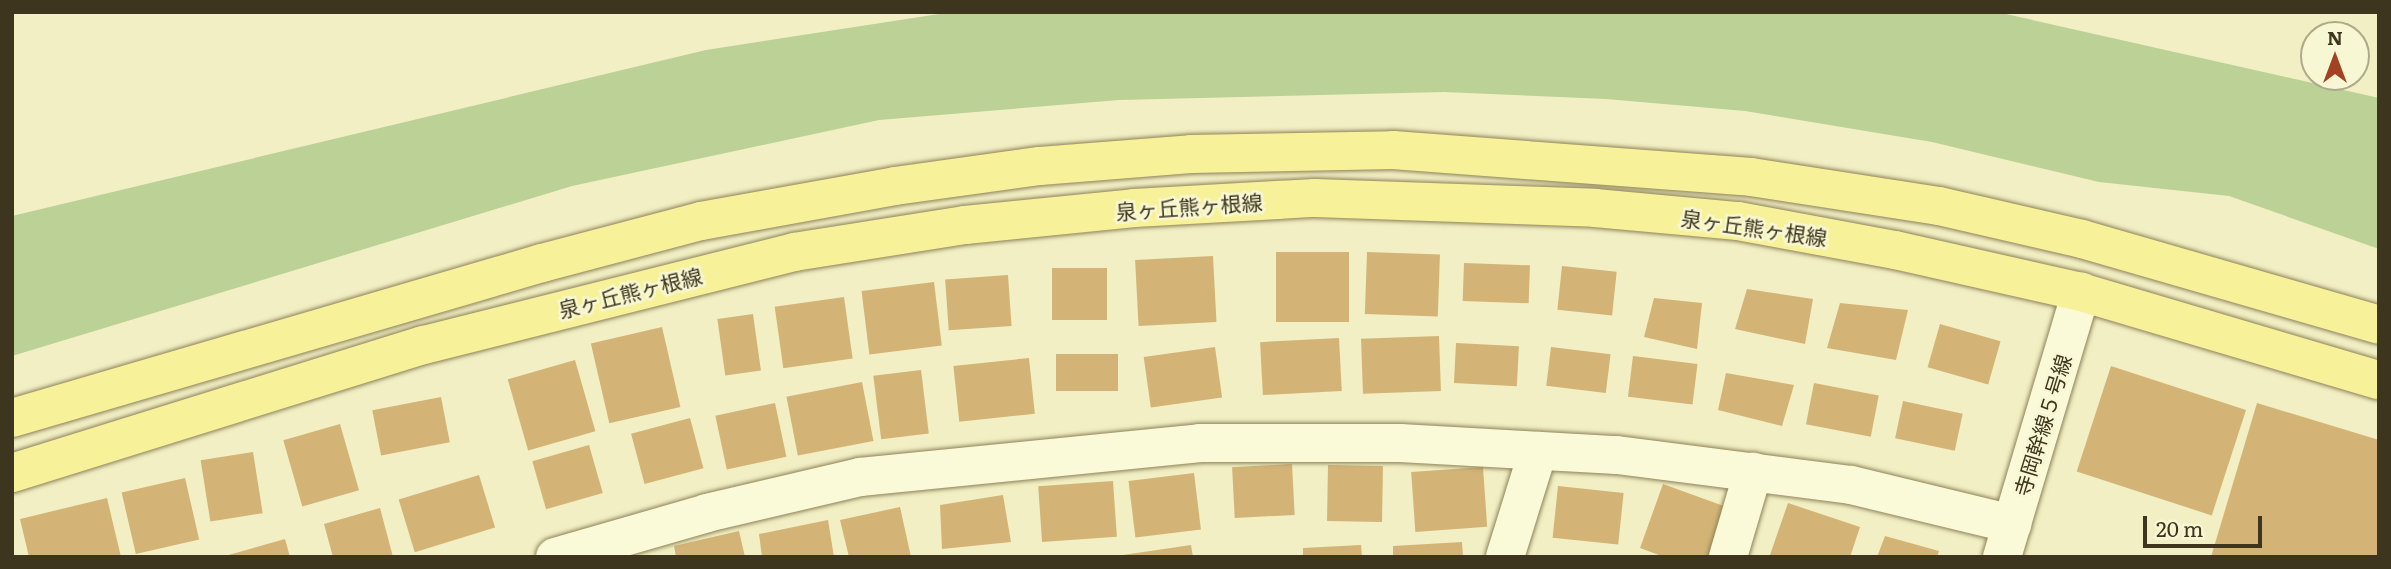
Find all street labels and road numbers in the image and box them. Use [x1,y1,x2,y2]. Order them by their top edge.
street label: 泉ヶ丘熊ヶ根線 [1115,188,1263,224]
street label: 泉ヶ丘熊ヶ根線 [1679,204,1829,250]
street label: 泉ヶ丘熊ヶ根線 [556,262,704,322]
street label: 寺岡幹線５号線 [2008,351,2076,499]

